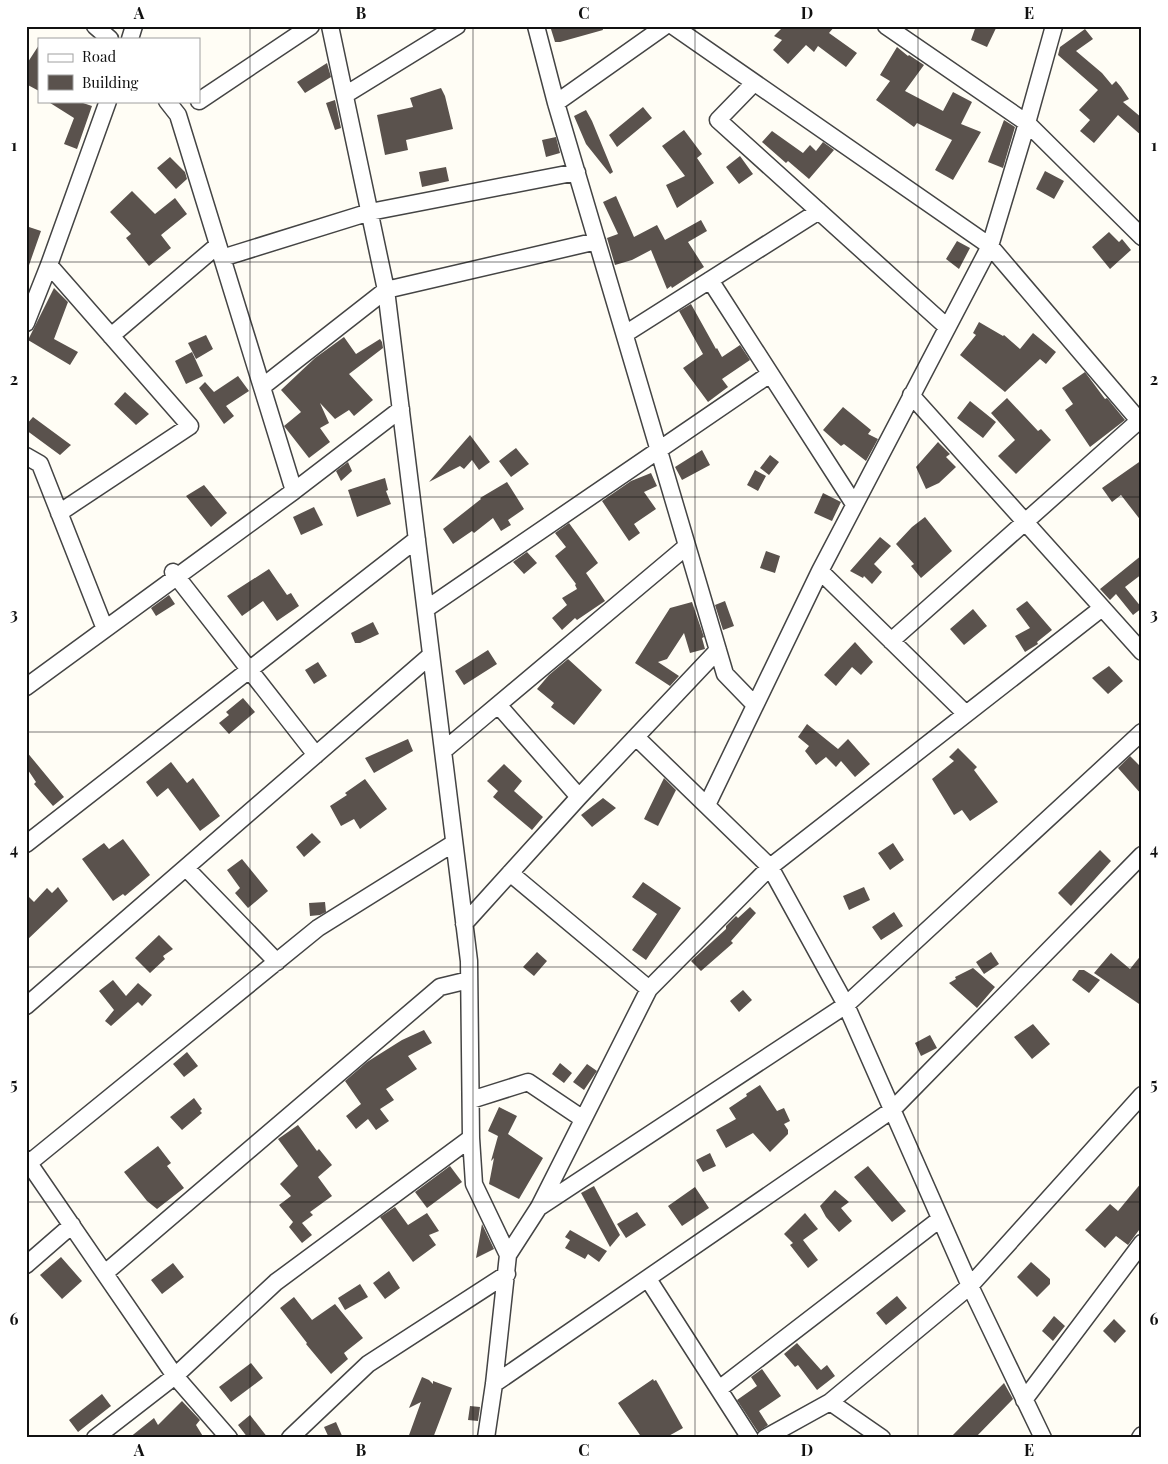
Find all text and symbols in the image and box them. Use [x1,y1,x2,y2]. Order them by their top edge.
text: A [133,2,145,23]
text: B [356,2,367,23]
text: C [578,2,590,23]
text: D [801,2,813,23]
text: E [1024,2,1034,23]
legend [38,38,200,102]
text: Road [82,46,116,66]
text: Building [82,72,139,92]
text: 1 [11,134,17,155]
text: 1 [1151,134,1157,155]
text: 2 [10,368,18,389]
text: 2 [1150,368,1158,389]
text: 3 [10,603,18,624]
text: 3 [1150,603,1158,624]
text: 4 [10,838,18,859]
text: 4 [1150,838,1158,859]
text: 5 [10,1073,18,1094]
text: 5 [1150,1073,1158,1094]
text: 6 [10,1308,19,1329]
text: 6 [1150,1308,1159,1329]
text: A [133,1439,145,1460]
text: B [356,1439,367,1460]
text: C [578,1439,590,1460]
text: D [801,1439,813,1460]
text: E [1024,1439,1034,1460]

